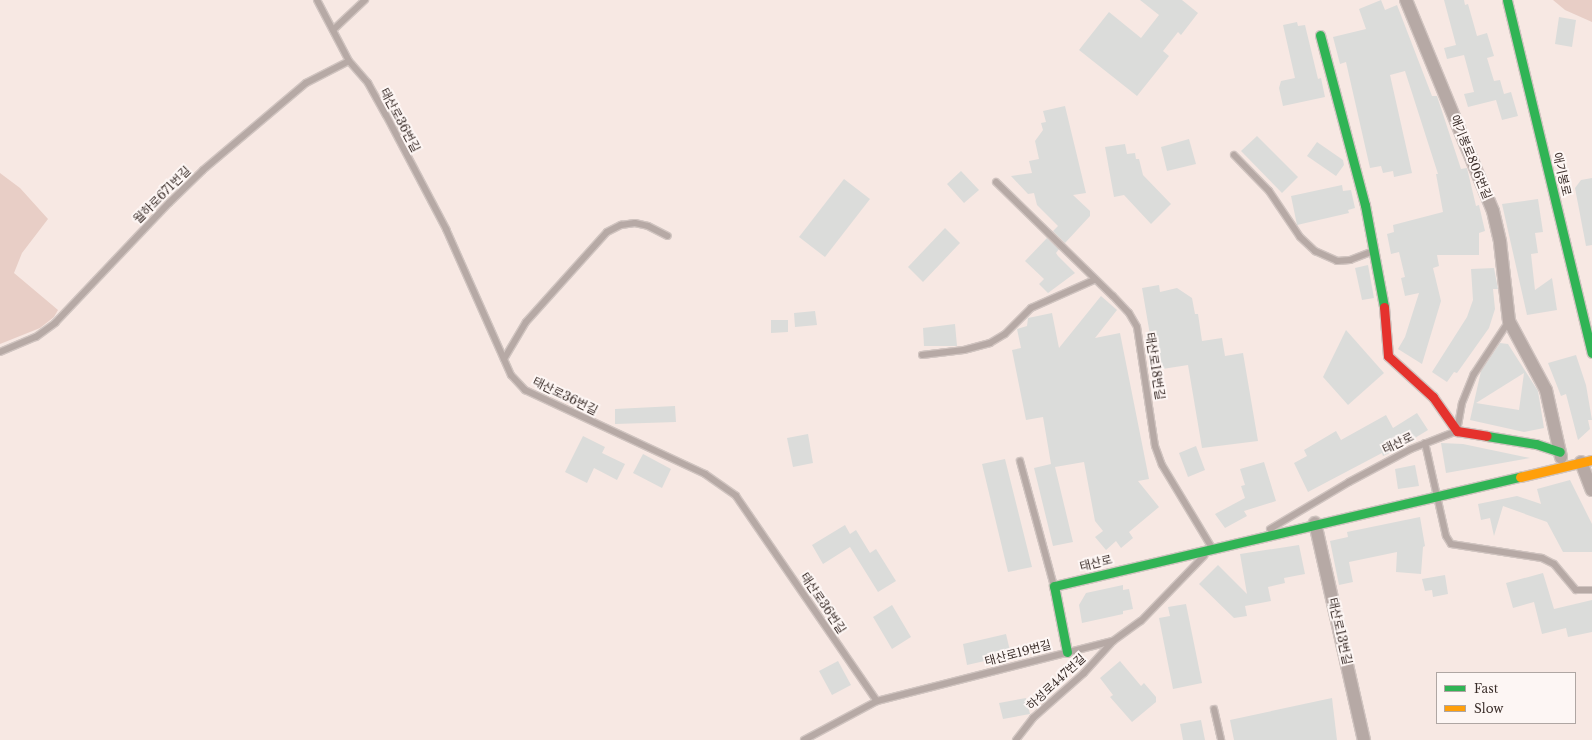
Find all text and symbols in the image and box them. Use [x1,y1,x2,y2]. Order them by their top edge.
street label: 태산로36번길 [377,86,423,154]
street label: 애기봉로806번길 [1448,113,1494,201]
street label: 애기봉로 [1550,151,1574,197]
street label: 월하로671번길 [131,164,193,226]
street label: 태산로18번길 [1143,331,1167,401]
street label: 태산로36번길 [530,374,600,418]
street label: 태산로 [1380,429,1416,457]
street label: 태산로 [1078,552,1114,574]
street label: 태산로36번길 [797,570,849,636]
street label: 태산로13번길 [1325,596,1355,666]
street label: 태산로19번길 [983,637,1053,669]
street label: 하성로447번길 [1024,651,1088,713]
legend [1436,672,1576,724]
text: Fast [1474,681,1498,696]
text: Slow [1474,701,1503,716]

